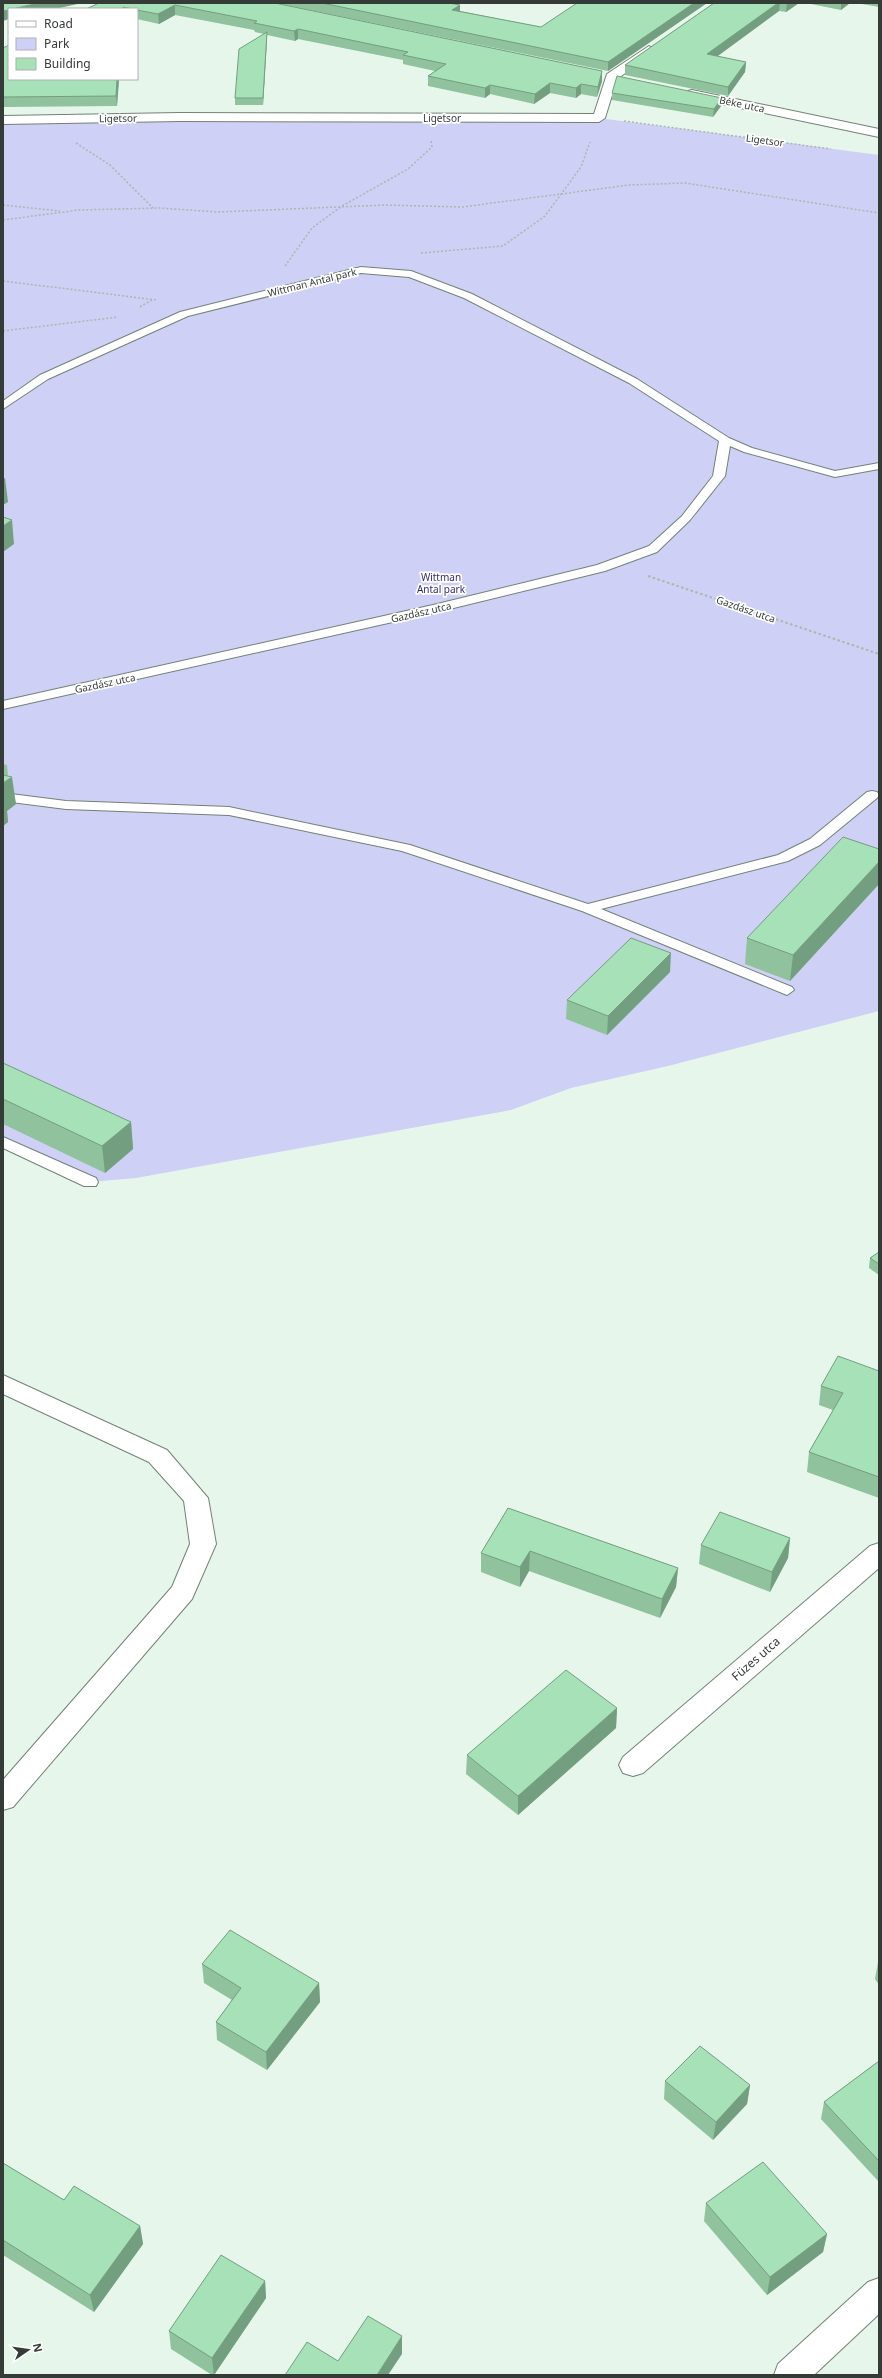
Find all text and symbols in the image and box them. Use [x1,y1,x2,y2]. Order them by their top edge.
legend [8,8,138,80]
text: Road [44,15,73,32]
text: Park [44,35,70,52]
text: Building [44,55,91,72]
street label: Béke utca [718,92,766,116]
street label: Ligetsor [99,111,137,125]
street label: Ligetsor [423,111,461,125]
street label: Ligetsor [745,130,785,150]
street label: Wittman Antal park [266,264,358,300]
park label: Wittman Antal park [417,570,466,596]
street label: Gazdász utca [715,592,777,626]
street label: Gazdász utca [389,598,453,626]
street label: Gazdász utca [73,670,137,696]
street label: Füzes utca [728,1633,784,1684]
north arrow [8,2330,48,2370]
text: N [30,2342,47,2354]

